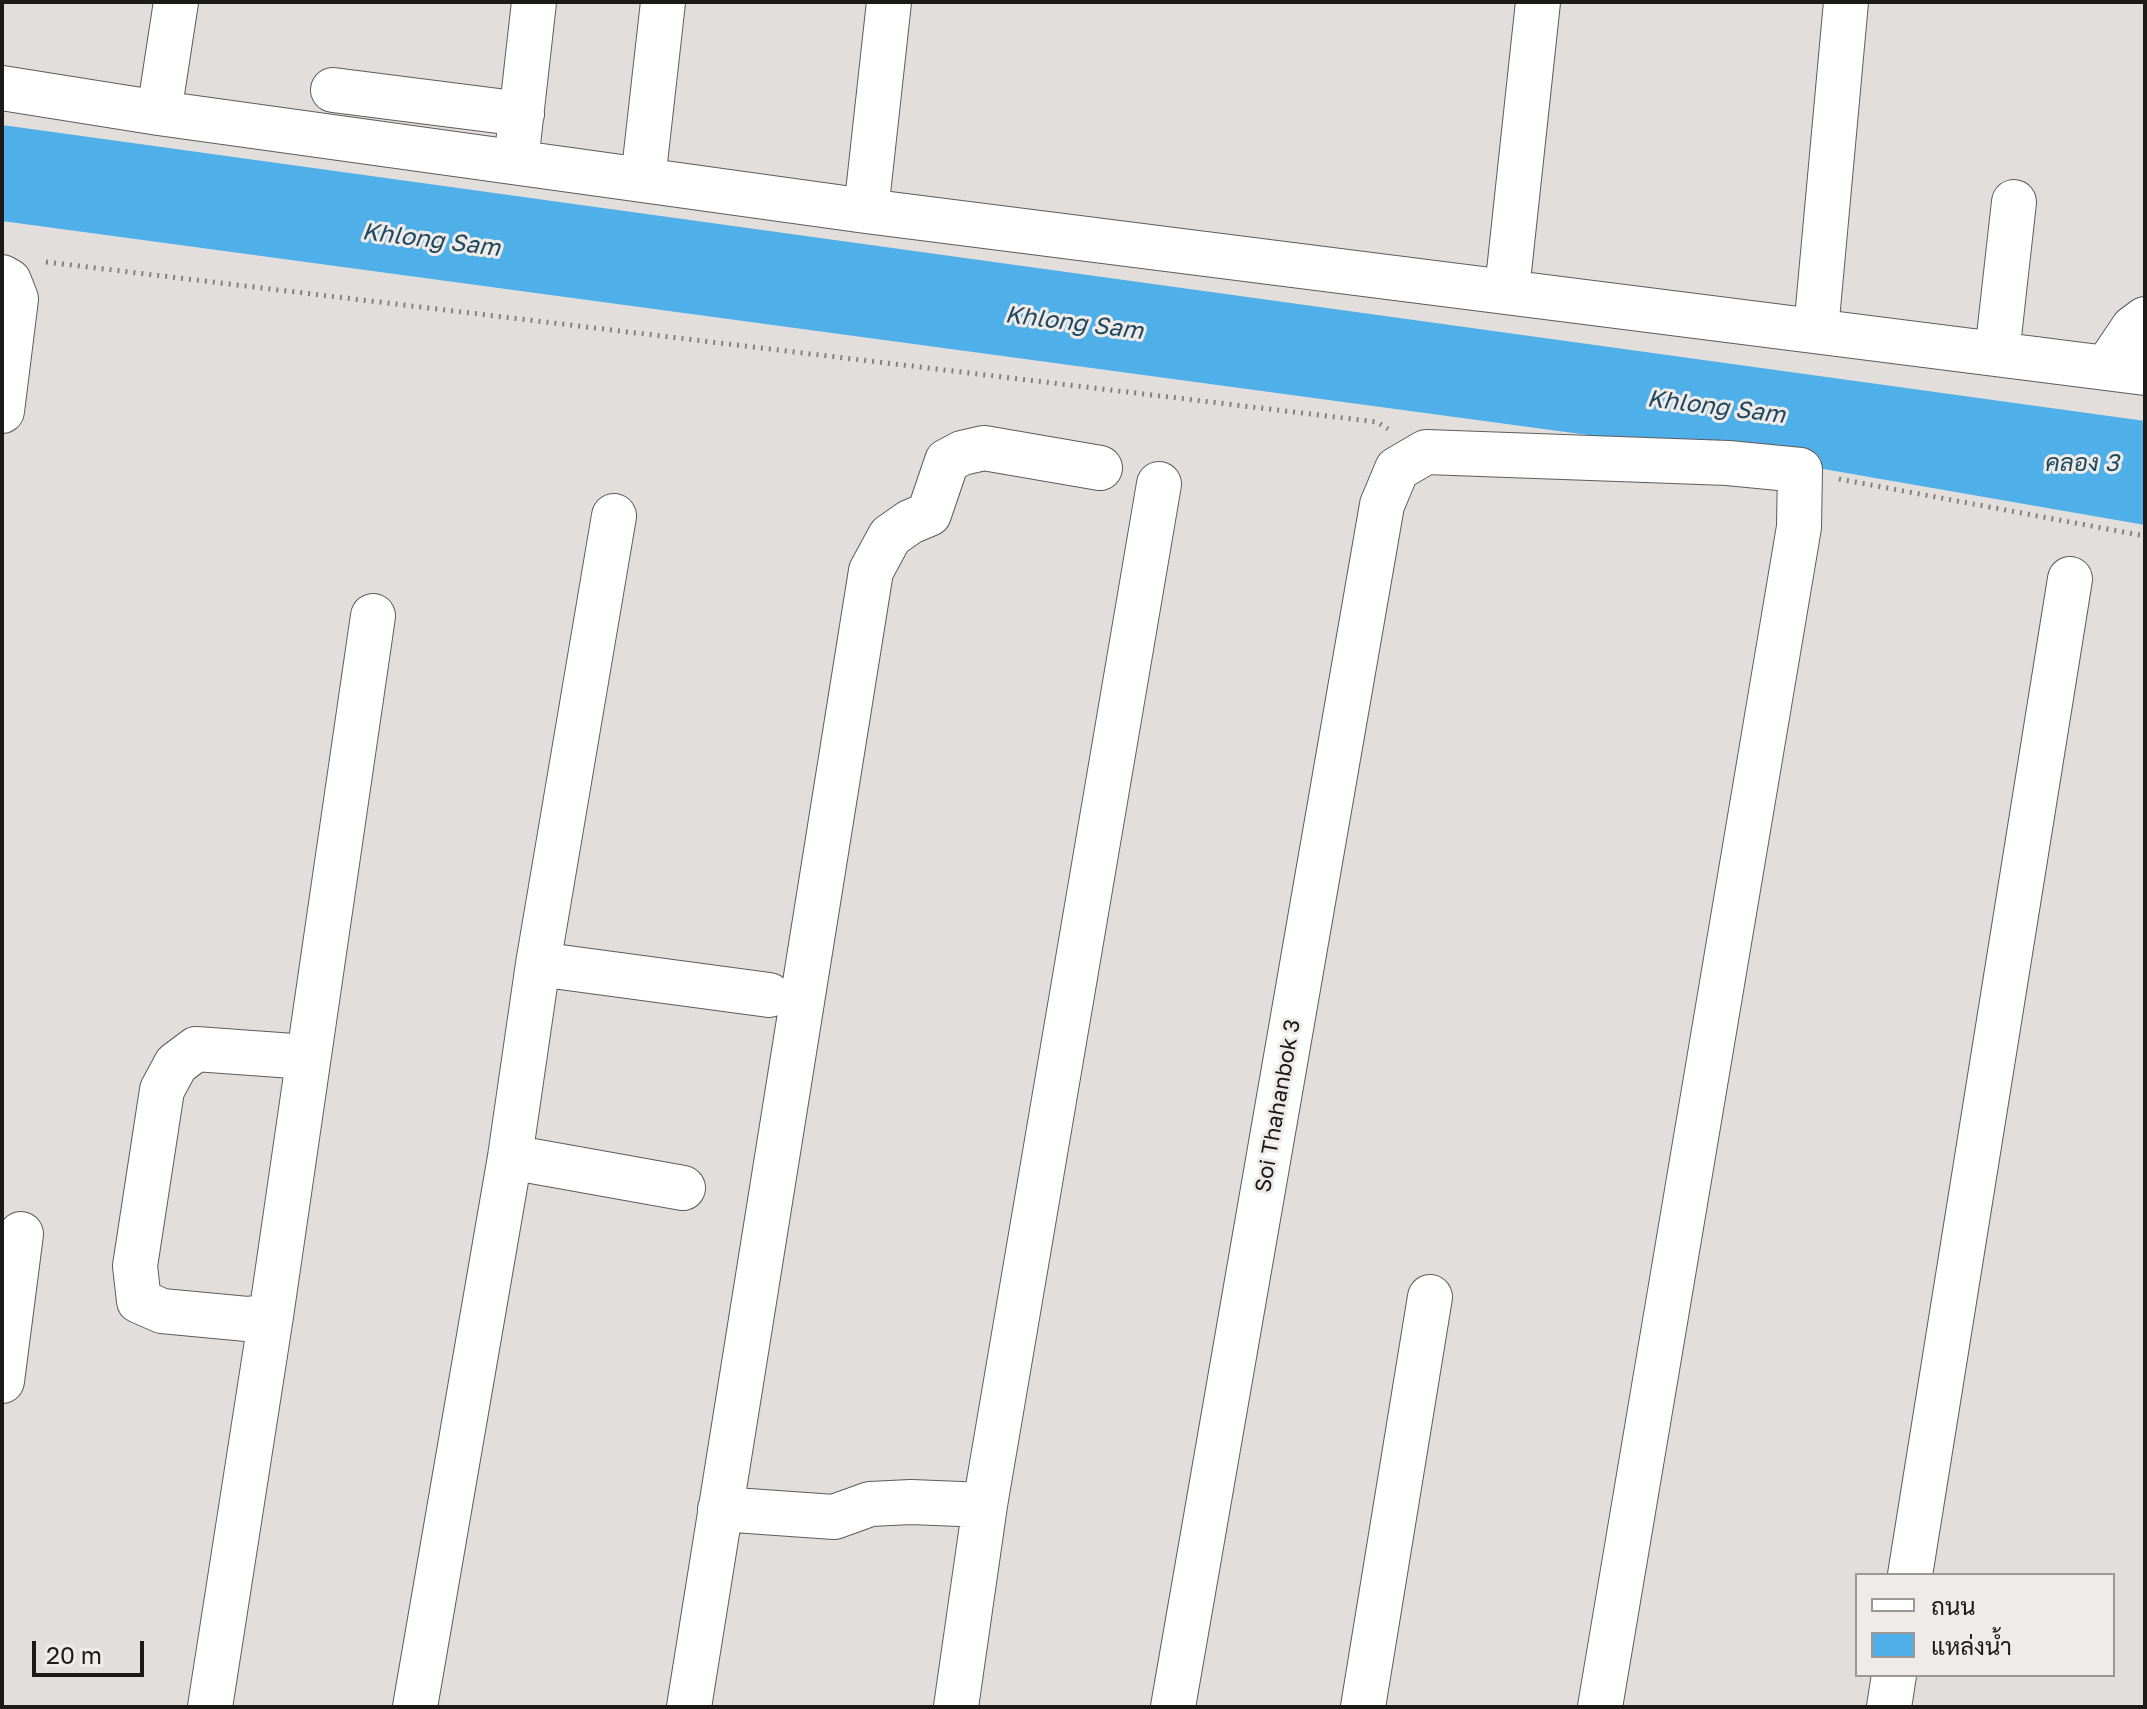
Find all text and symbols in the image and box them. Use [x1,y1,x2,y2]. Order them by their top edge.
water label: Khlong Sam [360,217,502,263]
water label: Khlong Sam [1003,300,1145,346]
water label: Khlong Sam [1645,384,1787,430]
water label: คลอง 3 [2045,449,2119,477]
street label: Soi Thahanbok 3 [1250,1017,1306,1195]
legend [1855,1573,2115,1677]
text: ถนน [1931,1591,1976,1620]
scale bar [36,1625,148,1675]
text: แหล่งน้ำ [1931,1631,2012,1660]
text: 20 m [46,1640,102,1669]

